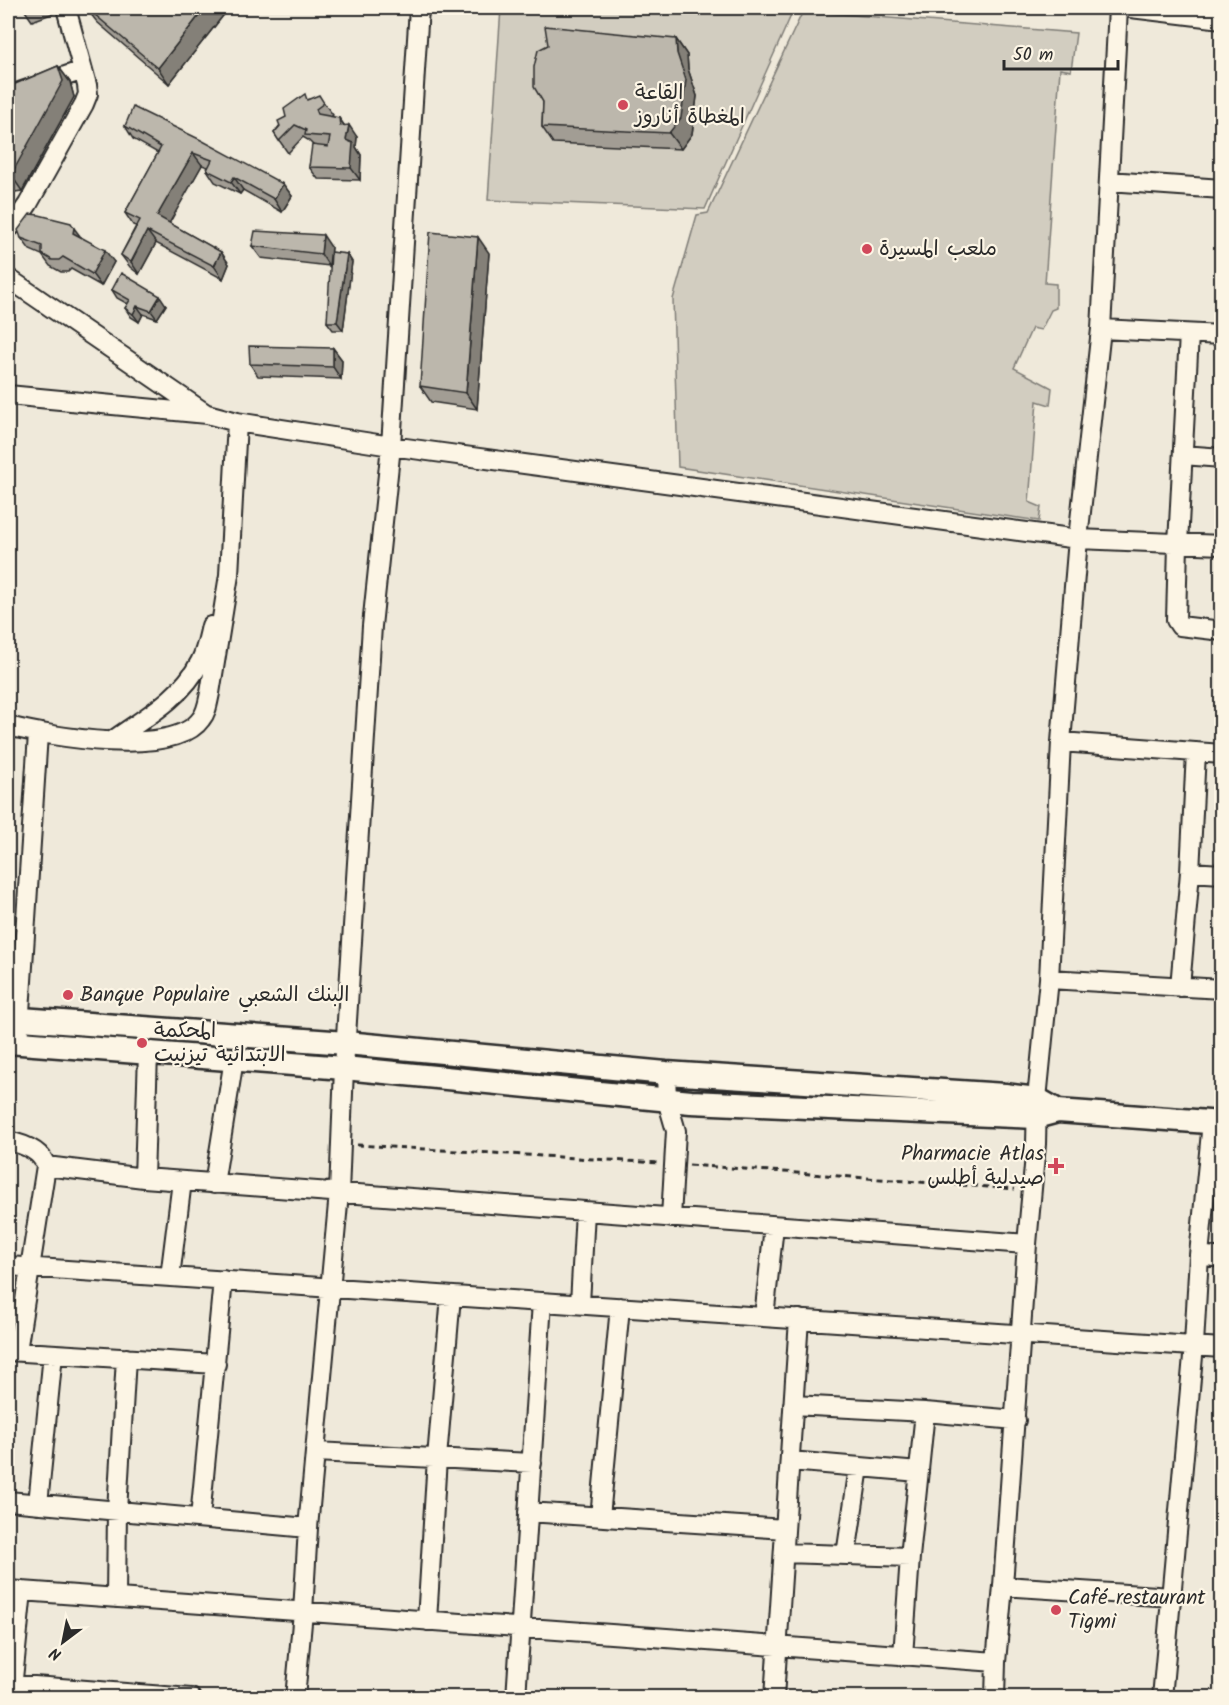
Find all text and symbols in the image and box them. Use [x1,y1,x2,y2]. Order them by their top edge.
scale bar [1004,33,1118,71]
text: 50 m [1013,41,1053,70]
place label: القاعة المغطاة أناروز [633,77,745,134]
marker: القاعة المغطاة أناروز [616,98,630,112]
place label: ملعب المسيرة [879,233,997,266]
marker: ملعب المسيرة [860,242,874,256]
place label: Banque Populaire البنك الشعبي [80,979,349,1013]
marker: Banque Populaire البنك الشعبي [61,988,75,1002]
place label: المحكمة الابتدائية تيزنيت [154,1015,286,1072]
marker: المحكمة الابتدائية تيزنيت [135,1036,149,1050]
place label: Pharmacie Atlas صيدلية أطلس [901,1138,1044,1195]
marker: Pharmacie Atlas صيدلية أطلس [1049,1159,1063,1173]
place label: Café restaurant Tigmi [1068,1582,1206,1639]
marker: Café restaurant Tigmi [1049,1603,1063,1617]
north arrow [33,1612,93,1672]
text: N [45,1640,67,1667]

